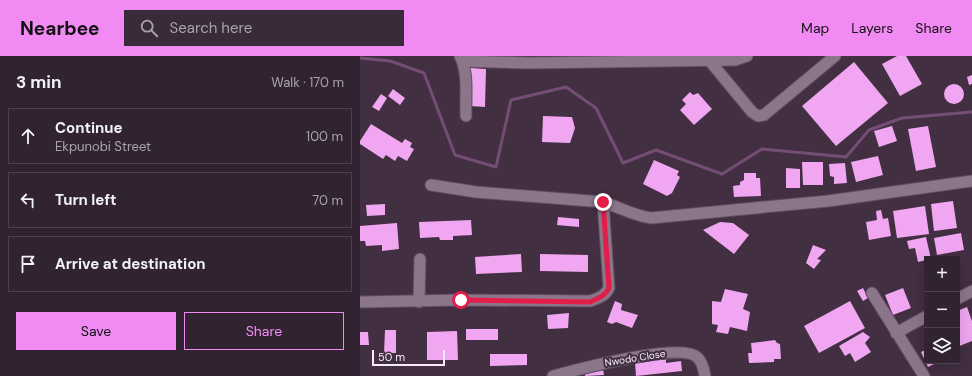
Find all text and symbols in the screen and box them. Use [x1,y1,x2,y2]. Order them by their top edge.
search box [124,10,404,46]
text: Nearbee [20,16,100,41]
icon: search [138,17,160,39]
text: Search here [170,18,252,38]
text: Map [801,19,829,37]
text: Layers [851,19,893,37]
text: Share [915,19,952,37]
text: 3 min [16,71,61,93]
text: Walk · 170 m [271,74,344,91]
text: Continue [55,118,123,138]
icon: ahead [17,125,39,147]
text: 100 m [306,128,343,145]
text: Ekpunobi Street [55,138,151,155]
icon: left [17,189,39,211]
text: Turn left [55,190,116,210]
text: 70 m [312,192,343,209]
route end [594,193,612,211]
icon: arrive [17,253,39,275]
text: Arrive at destination [55,254,206,274]
map controls [924,256,960,364]
button: + [924,256,960,292]
route start [452,291,470,309]
button: − [924,292,960,328]
button: Save [16,312,176,350]
button: Share [184,312,344,350]
button: layers [924,328,960,364]
street label: Nwodo Close [604,347,667,369]
scale bar [372,348,445,367]
text: 50 m [378,350,405,364]

